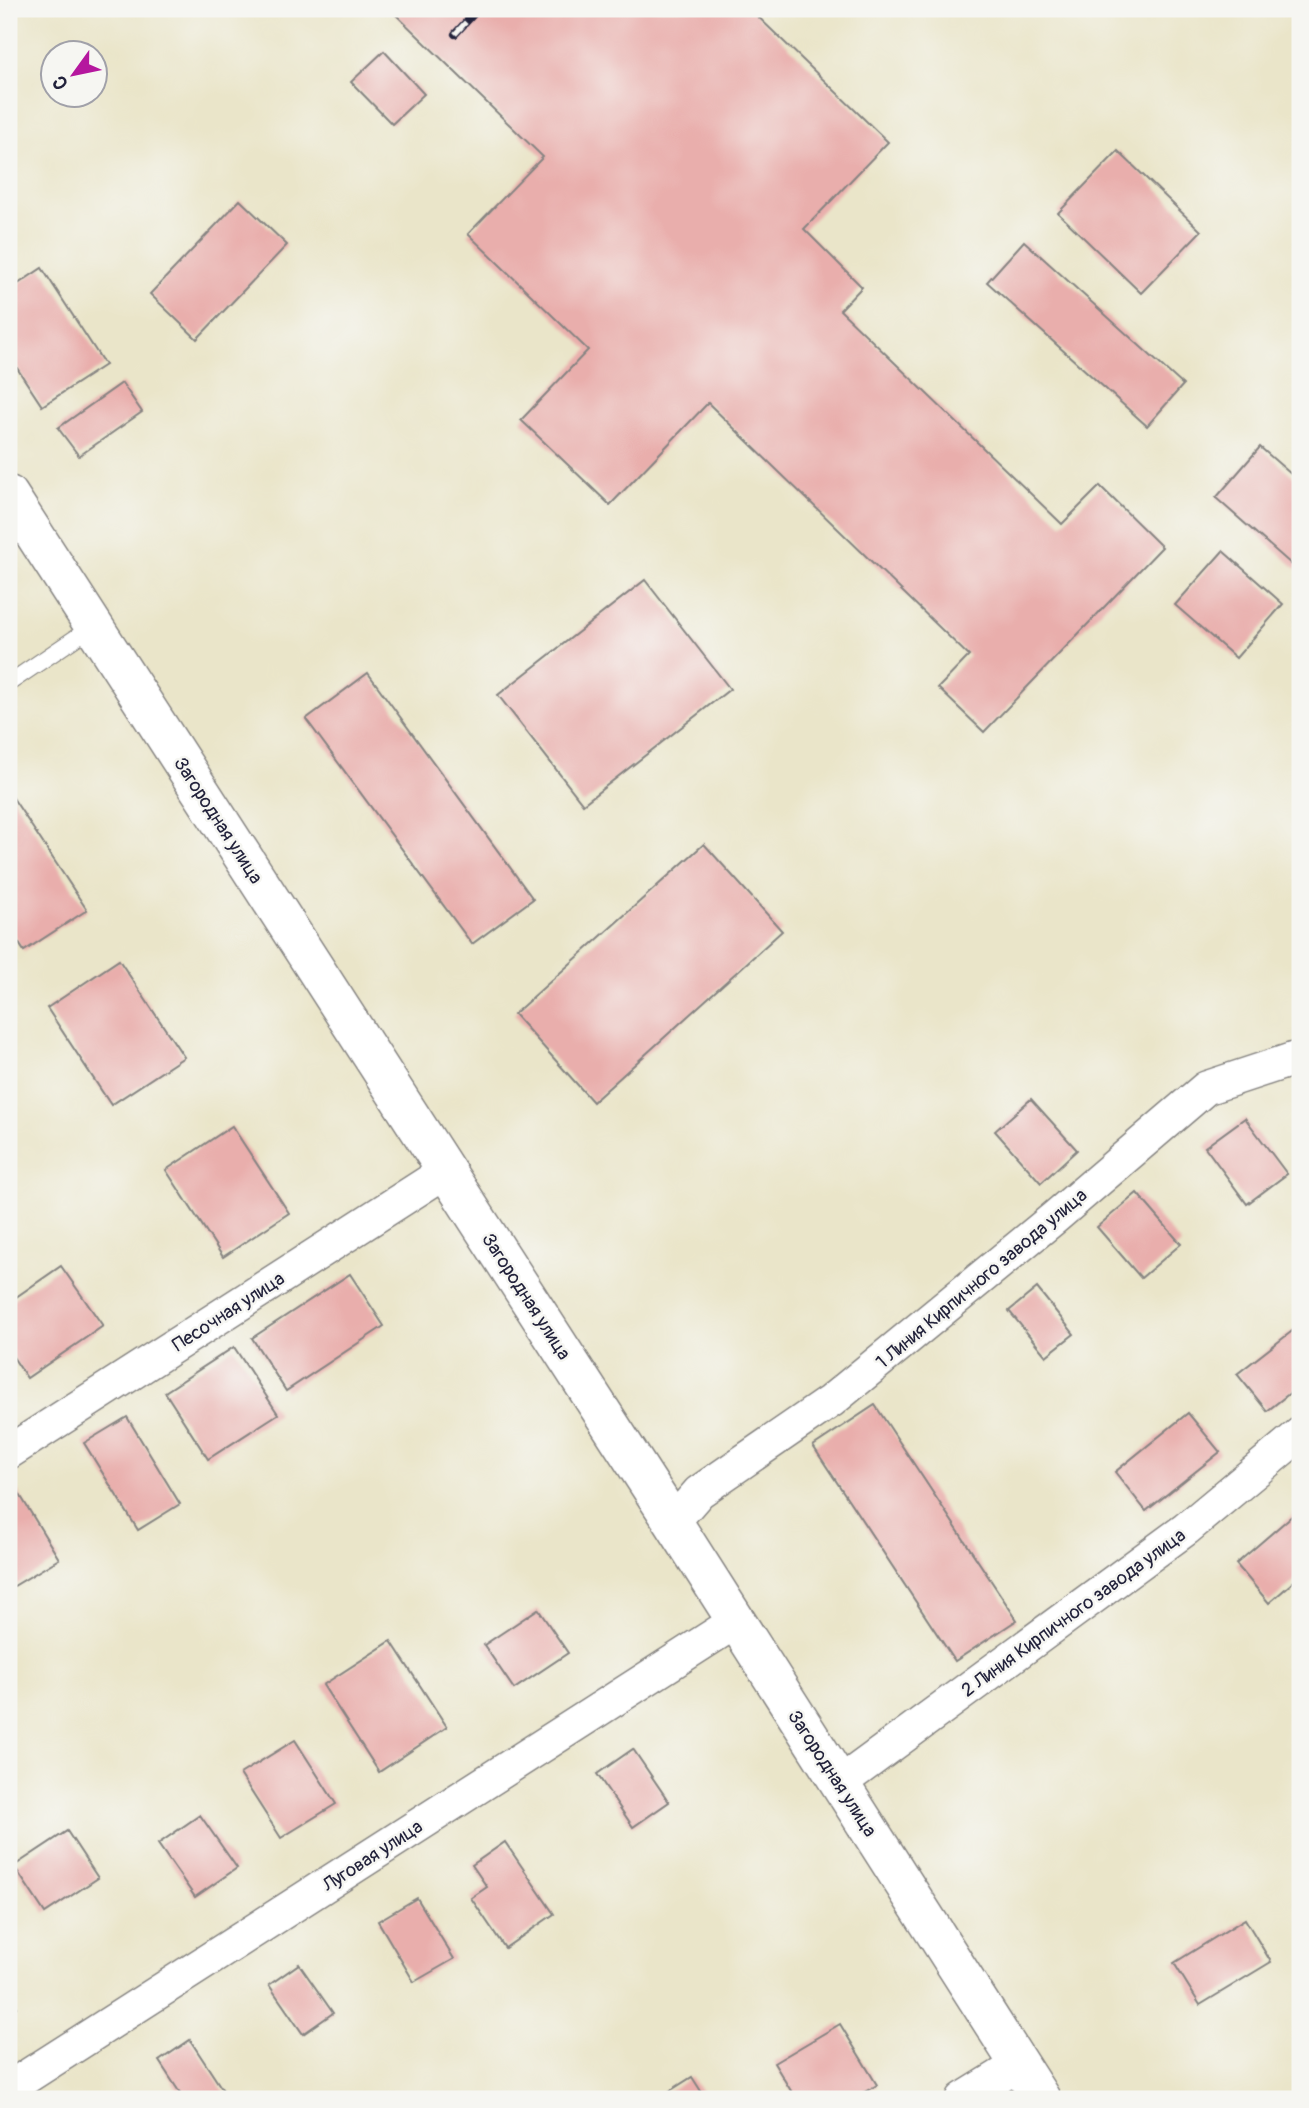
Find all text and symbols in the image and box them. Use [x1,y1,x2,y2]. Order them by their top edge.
north arrow [38,38,108,108]
text: С [47,71,74,94]
street label: Загородная улица [168,753,268,889]
street label: 1 Линия Кирпичного завода улица [871,1183,1092,1374]
street label: Загородная улица [476,1229,576,1365]
street label: Песочная улица [168,1267,289,1357]
street label: 2 Линия Кирпичного завода улица [957,1523,1191,1702]
street label: Загородная улица [782,1706,882,1842]
street label: Луговая улица [317,1814,427,1898]

